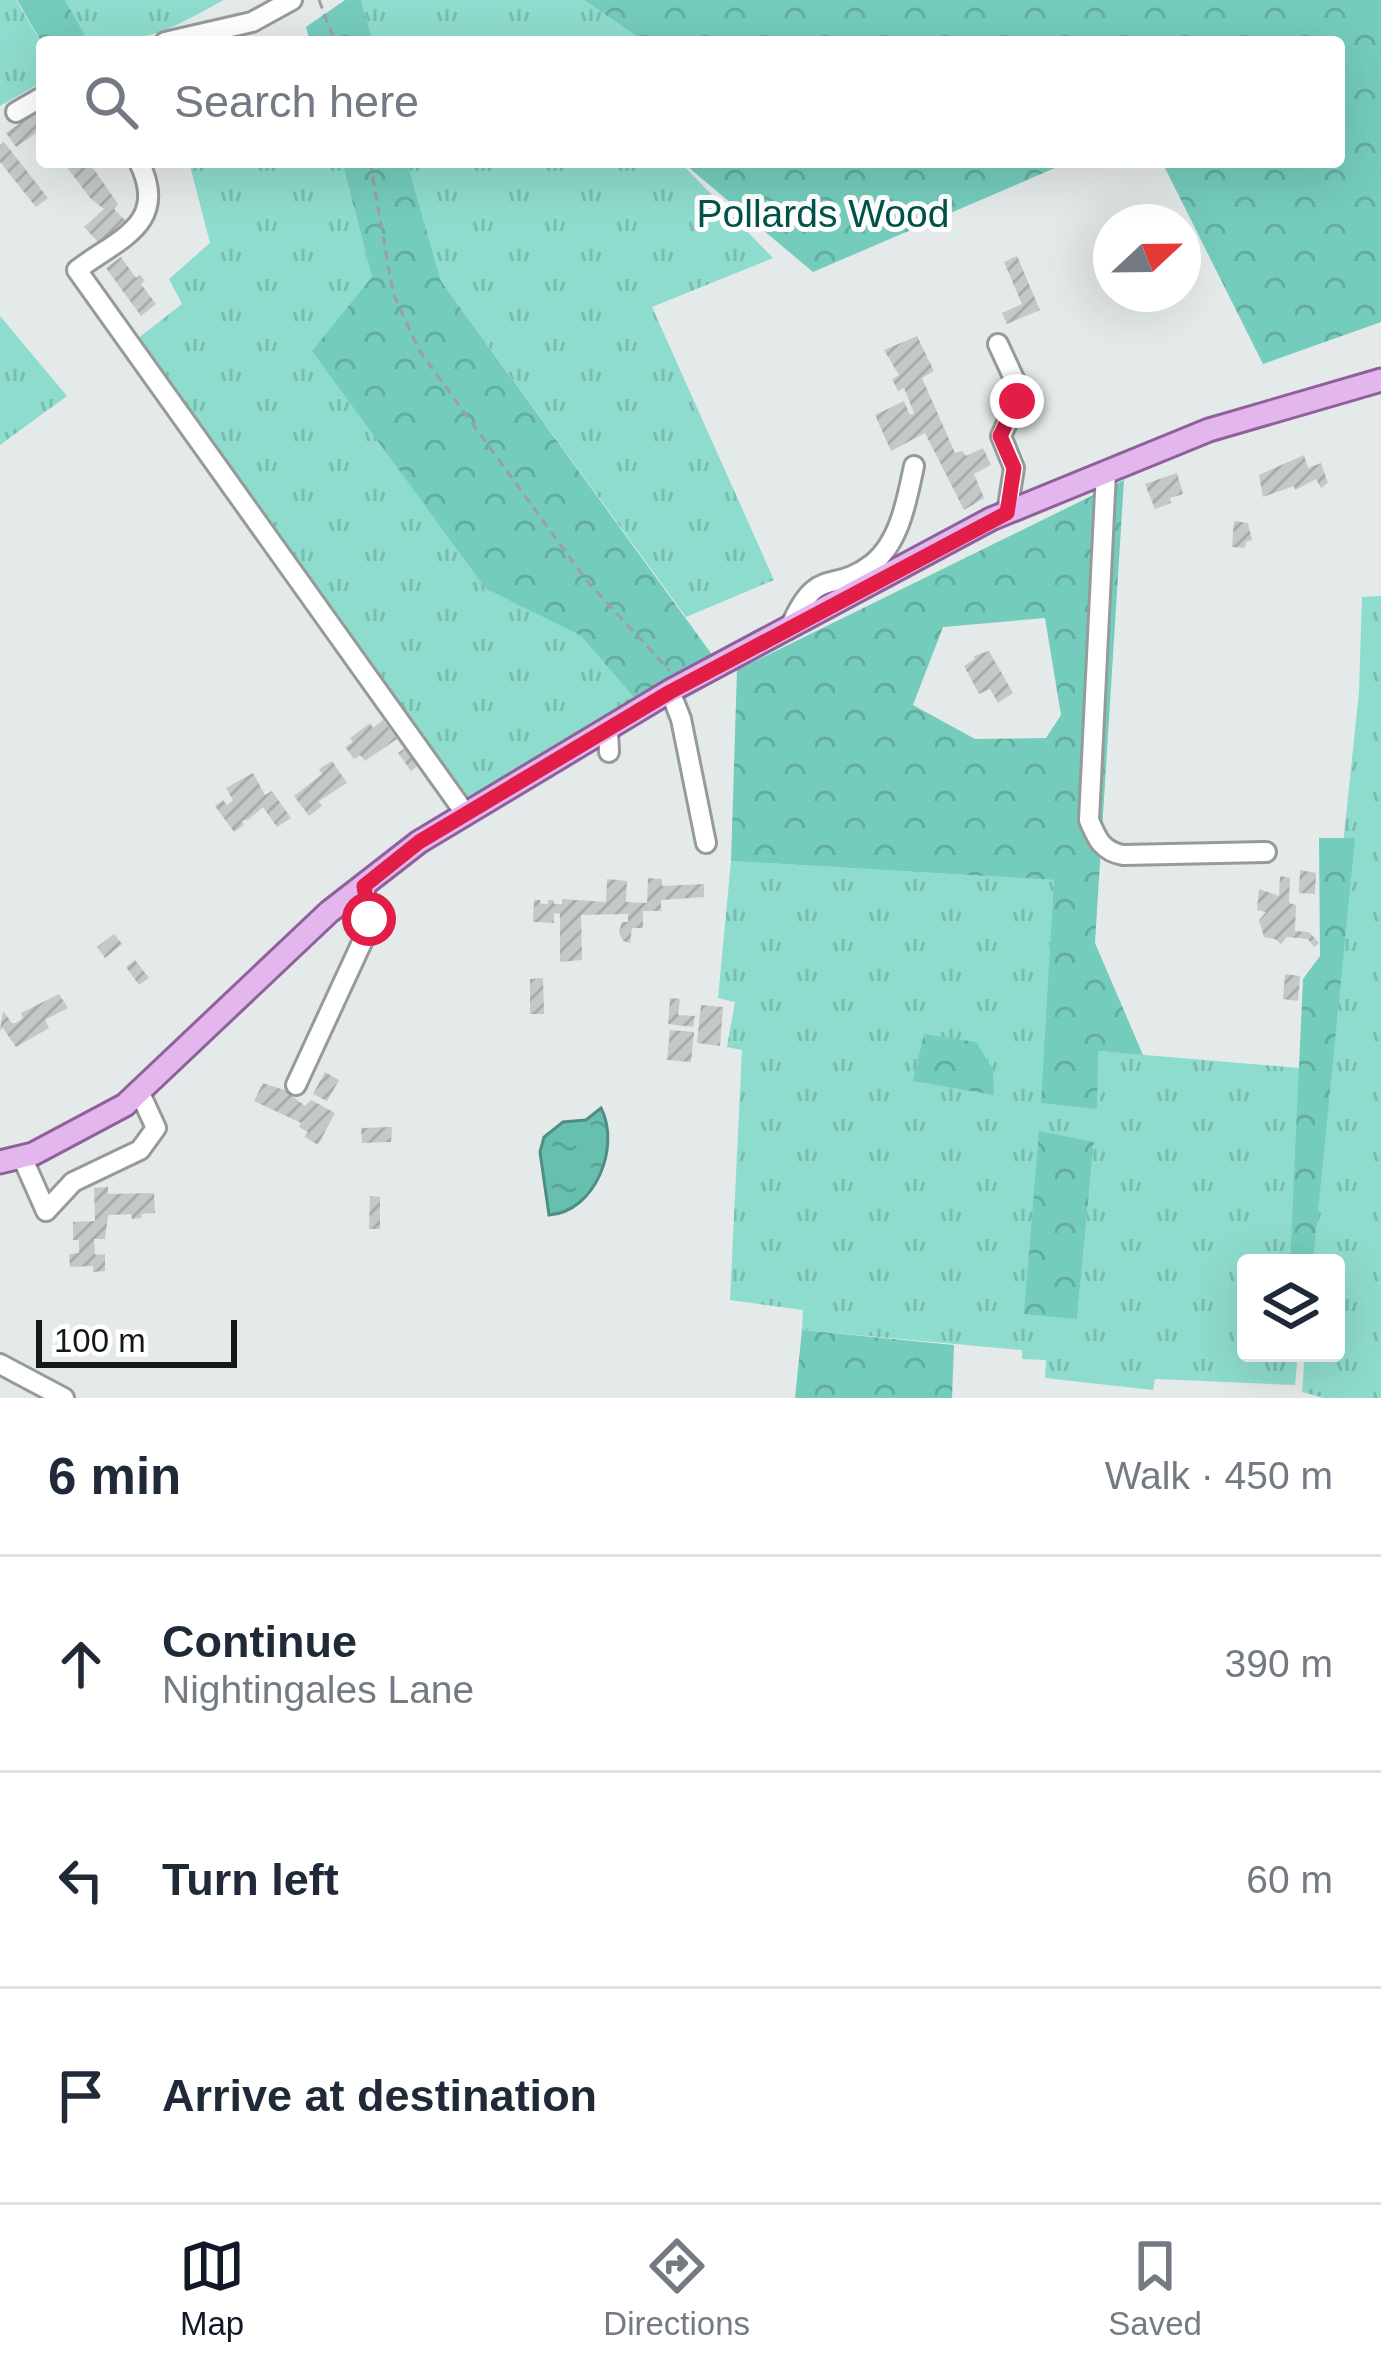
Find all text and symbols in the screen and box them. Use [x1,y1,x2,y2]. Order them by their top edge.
search box [36,36,1345,168]
icon: search [78,69,144,135]
text: Search here [174,76,419,127]
park label: Pollards Wood [697,192,949,235]
north arrow [1093,204,1201,312]
route end [990,374,1044,428]
route start [342,892,396,946]
map controls [1237,1254,1345,1362]
button: layers [1237,1254,1345,1362]
scale bar [36,1314,237,1367]
text: 100 m [54,1322,146,1359]
text: 6 min [48,1448,181,1505]
text: Walk · 450 m [1105,1454,1333,1497]
text: Continue [162,1616,357,1667]
icon: ahead [48,1631,114,1697]
text: 390 m [1225,1642,1333,1685]
text: Nightingales Lane [162,1668,474,1711]
icon: left [48,1847,114,1913]
text: Turn left [162,1854,339,1905]
text: 60 m [1246,1858,1333,1901]
icon: arrive [48,2063,114,2129]
text: Arrive at destination [162,2070,597,2121]
tab: Map [179,2233,245,2343]
tab: Directions [603,2233,750,2343]
tab: Saved [1108,2233,1202,2343]

